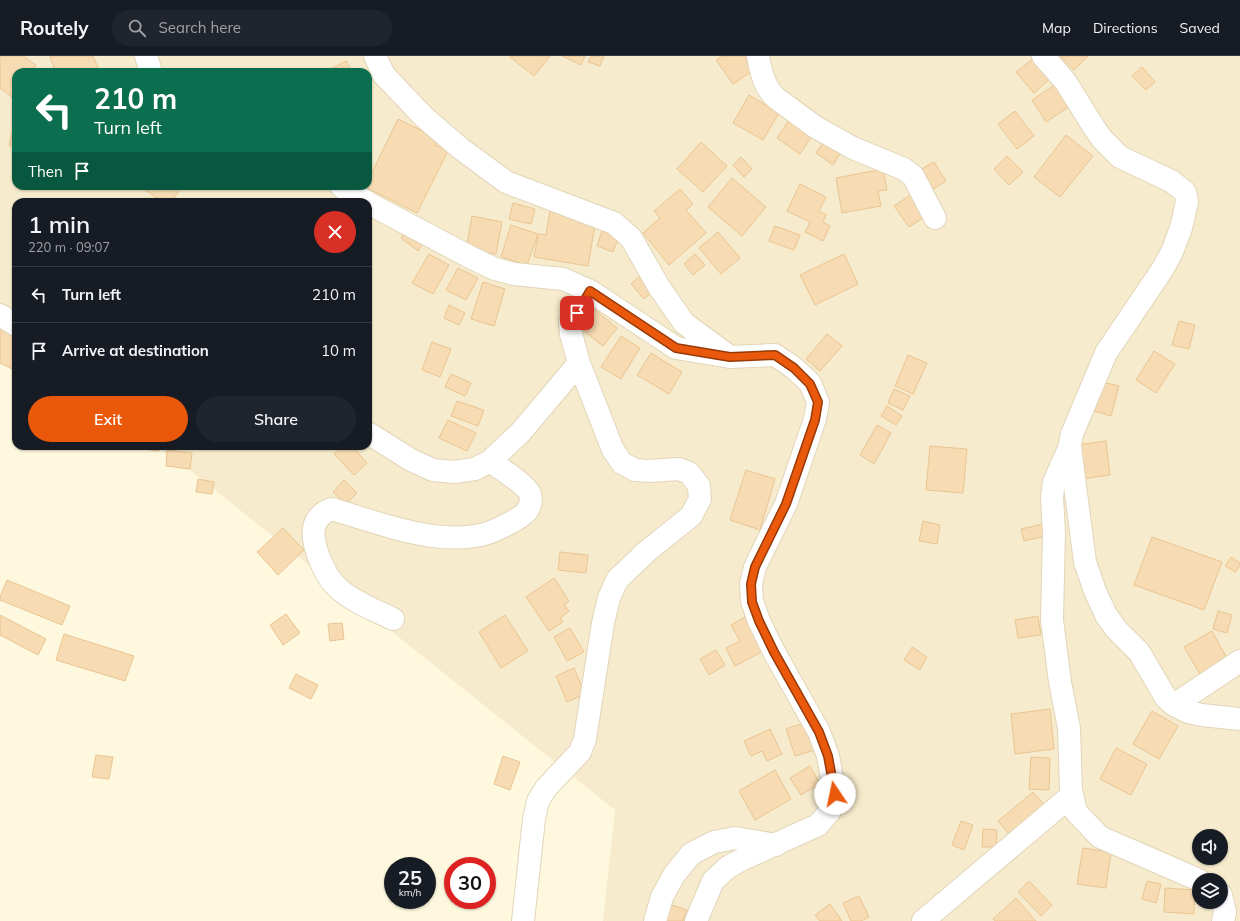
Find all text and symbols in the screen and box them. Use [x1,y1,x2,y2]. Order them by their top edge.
search box [112,10,392,46]
text: Routely [20,16,88,40]
icon: search [126,17,148,39]
text: Search here [158,18,241,37]
text: Map [1042,19,1071,37]
text: Directions [1093,19,1158,37]
text: Saved [1180,19,1220,37]
text: 210 m [94,81,177,116]
icon: left [28,84,80,136]
text: Turn left [94,116,162,139]
icon: arrive [71,160,93,182]
text: Then [28,162,63,181]
text: 1 min [28,209,90,239]
button: close [314,211,356,253]
text: 220 m · 09:07 [28,239,110,255]
icon: left [28,284,50,306]
text: Turn left [62,285,121,304]
text: 210 m [312,285,356,304]
pin [560,296,594,330]
icon: arrive [566,302,588,324]
icon: arrive [28,340,50,362]
text: Arrive at destination [62,341,209,360]
text: 10 m [321,341,356,360]
button: Exit [28,396,188,442]
button: Share [196,396,356,442]
position arrow [814,773,856,815]
map controls [1192,829,1228,909]
button: sound [1192,829,1228,865]
speed limit sign: 30 [444,857,496,909]
text: 25 [398,865,422,890]
button: layers [1192,873,1228,909]
text: km/h [399,886,421,899]

